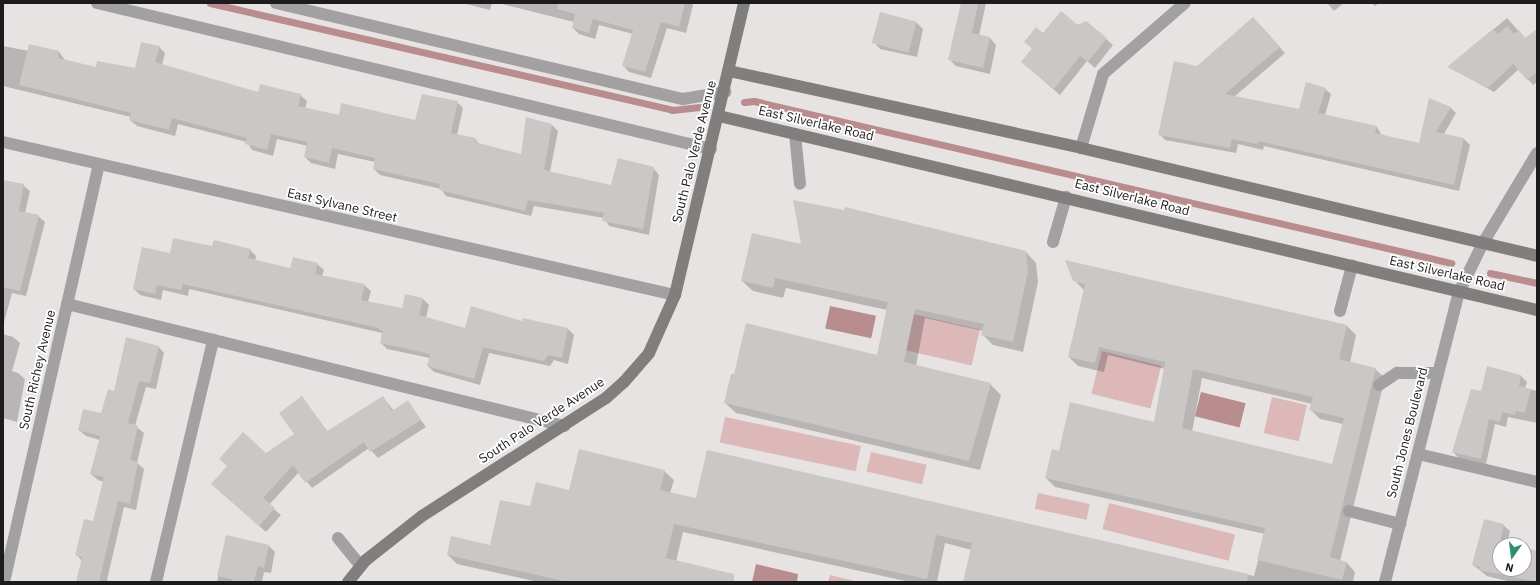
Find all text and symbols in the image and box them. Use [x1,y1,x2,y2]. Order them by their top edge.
street label: South Palo Verde Avenue [670,79,720,225]
street label: East Silverlake Road [757,103,875,145]
street label: East Silverlake Road [1073,176,1191,220]
street label: East Sylvane Street [286,186,398,226]
street label: East Silverlake Road [1388,253,1506,295]
street label: South Richey Avenue [17,308,59,432]
street label: South Jones Boulevard [1384,366,1432,500]
street label: South Palo Verde Avenue [476,375,608,467]
north arrow [1492,537,1532,577]
text: N [1504,560,1515,575]

